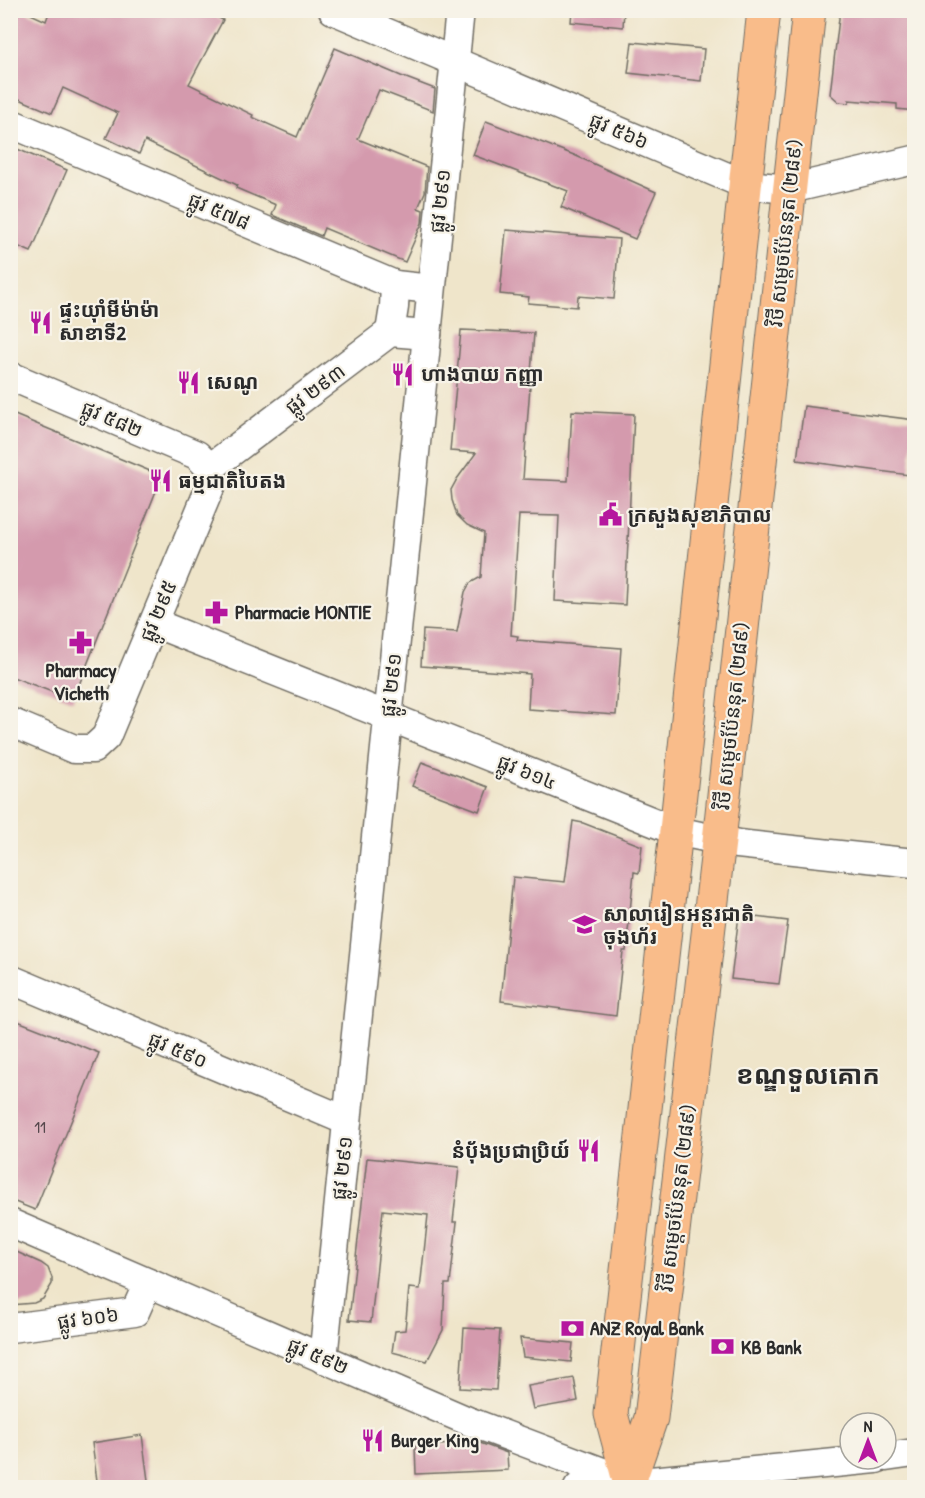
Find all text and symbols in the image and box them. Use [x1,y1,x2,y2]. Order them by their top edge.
street label: ផ្លូវ ៥៦៦ [583,106,653,161]
street label: វិថី សម្តេចប៉ែននុត (២៨៩) [761,138,808,328]
street label: ផ្លូវ ២៩១ [423,168,462,235]
street label: ផ្លូវ ៥៧៨ [182,185,254,241]
place label: ផ្ទះយ៉ាំមីម៉ាម៉ា សាខាទី2 [59,296,159,346]
restaurant icon: ផ្ទះយ៉ាំមីម៉ាម៉ា សាខាទី2 [28,309,54,335]
street label: ផ្លូវ ២៩៣ [279,357,354,425]
place label: ហាងបាយ កញ្ញា [421,360,544,387]
restaurant icon: ហាងបាយ កញ្ញា [390,361,416,387]
place label: សេណូ [207,368,258,395]
restaurant icon: សេណូ [176,369,202,395]
street label: ផ្លូវ ៥៨២ [75,394,147,449]
place label: ធម្មជាតិបៃតង [178,467,286,494]
restaurant icon: ធម្មជាតិបៃតង [147,468,173,494]
place label: ក្រសួងសុខាភិបាល [628,501,772,528]
public building icon: ក្រសួងសុខាភិបាល [597,502,623,528]
street label: ផ្លូវ ២៩៥ [133,576,188,648]
place label: Pharmacie MONTIE [235,598,372,625]
pharmacy icon: Pharmacie MONTIE [204,599,230,625]
street label: វិថី សម្តេចប៉ែននុត (២៨៩) [708,621,755,811]
pharmacy icon: Pharmacy Vicheth [68,630,94,656]
street label: ផ្លូវ ២៩១ [374,652,413,719]
place label: Pharmacy Vicheth [45,656,117,706]
street label: ផ្លូវ ៦១៤ [491,747,561,801]
place label: សាលារៀនអន្តរជាតិ ចុងហ័រ [603,900,754,950]
school or university icon: សាលារៀនអន្តរជាតិ ចុងហ័រ [572,912,598,938]
street label: ផ្លូវ ៥៩០ [142,1025,212,1080]
district label: ខណ្ឌទួលគោក [736,1057,880,1092]
street label: វិថី សម្តេចប៉ែននុត (២៨៩) [652,1103,702,1293]
house number: 11 [34,1116,46,1138]
street label: ផ្លូវ ២៩១ [325,1135,364,1202]
place label: នំបុ័ងប្រជាប្រិយ៍ [452,1137,570,1164]
restaurant icon: នំបុ័ងប្រជាប្រិយ៍ [575,1138,601,1164]
street label: ផ្លូវ ៦០៦ [55,1300,121,1341]
place label: ANZ Royal Bank [590,1314,705,1342]
bank icon: ANZ Royal Bank [559,1315,585,1341]
street label: ផ្លូវ ៥៩២ [281,1331,353,1386]
place label: KB Bank [741,1333,802,1360]
bank icon: KB Bank [710,1334,736,1360]
north arrow [838,1411,898,1471]
text: N [864,1415,873,1437]
place label: Burger King [391,1426,479,1454]
restaurant icon: Burger King [360,1427,386,1453]

